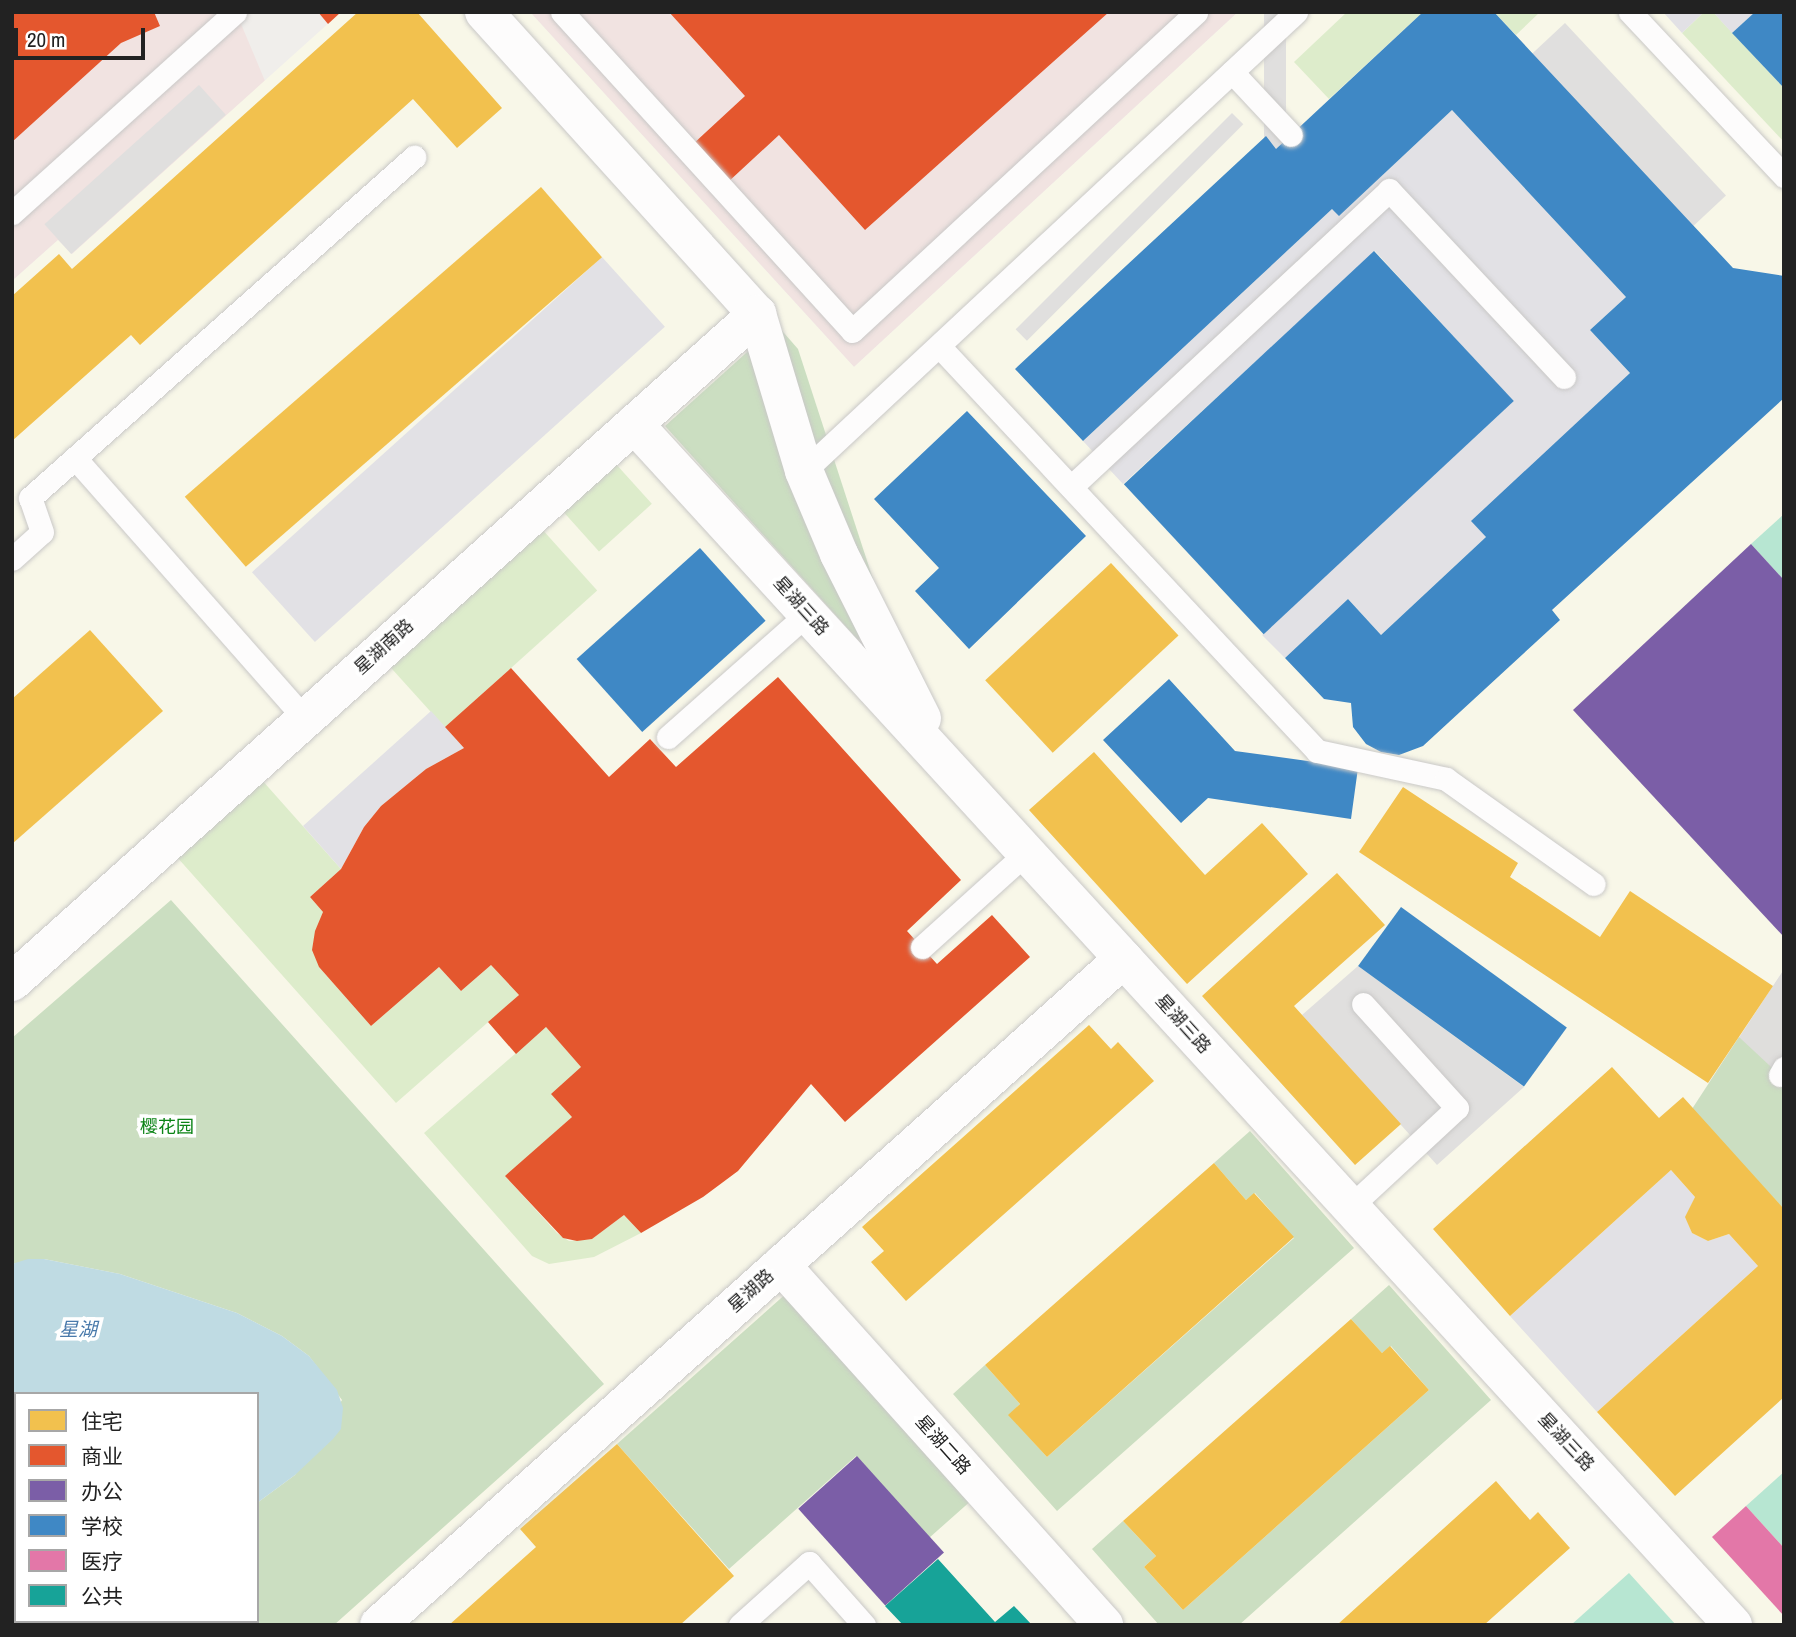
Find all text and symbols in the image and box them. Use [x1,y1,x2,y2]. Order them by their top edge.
scale bar [18,14,149,58]
text: 20 m [27,25,65,54]
street label: 星湖三路 [769,572,833,640]
street label: 星湖南路 [350,615,418,679]
street label: 星湖三路 [1151,990,1215,1058]
park label: 樱花园 [140,1116,194,1138]
street label: 星湖路 [724,1265,778,1317]
water label: 星湖 [59,1319,97,1341]
legend [14,1392,259,1623]
text: 住宅 [81,1407,123,1436]
street label: 星湖三路 [1534,1408,1598,1476]
street label: 星湖二路 [911,1411,975,1479]
text: 商业 [81,1442,123,1471]
text: 办公 [81,1477,123,1506]
text: 学校 [81,1512,123,1541]
text: 医疗 [81,1547,123,1576]
text: 公共 [81,1582,123,1611]

